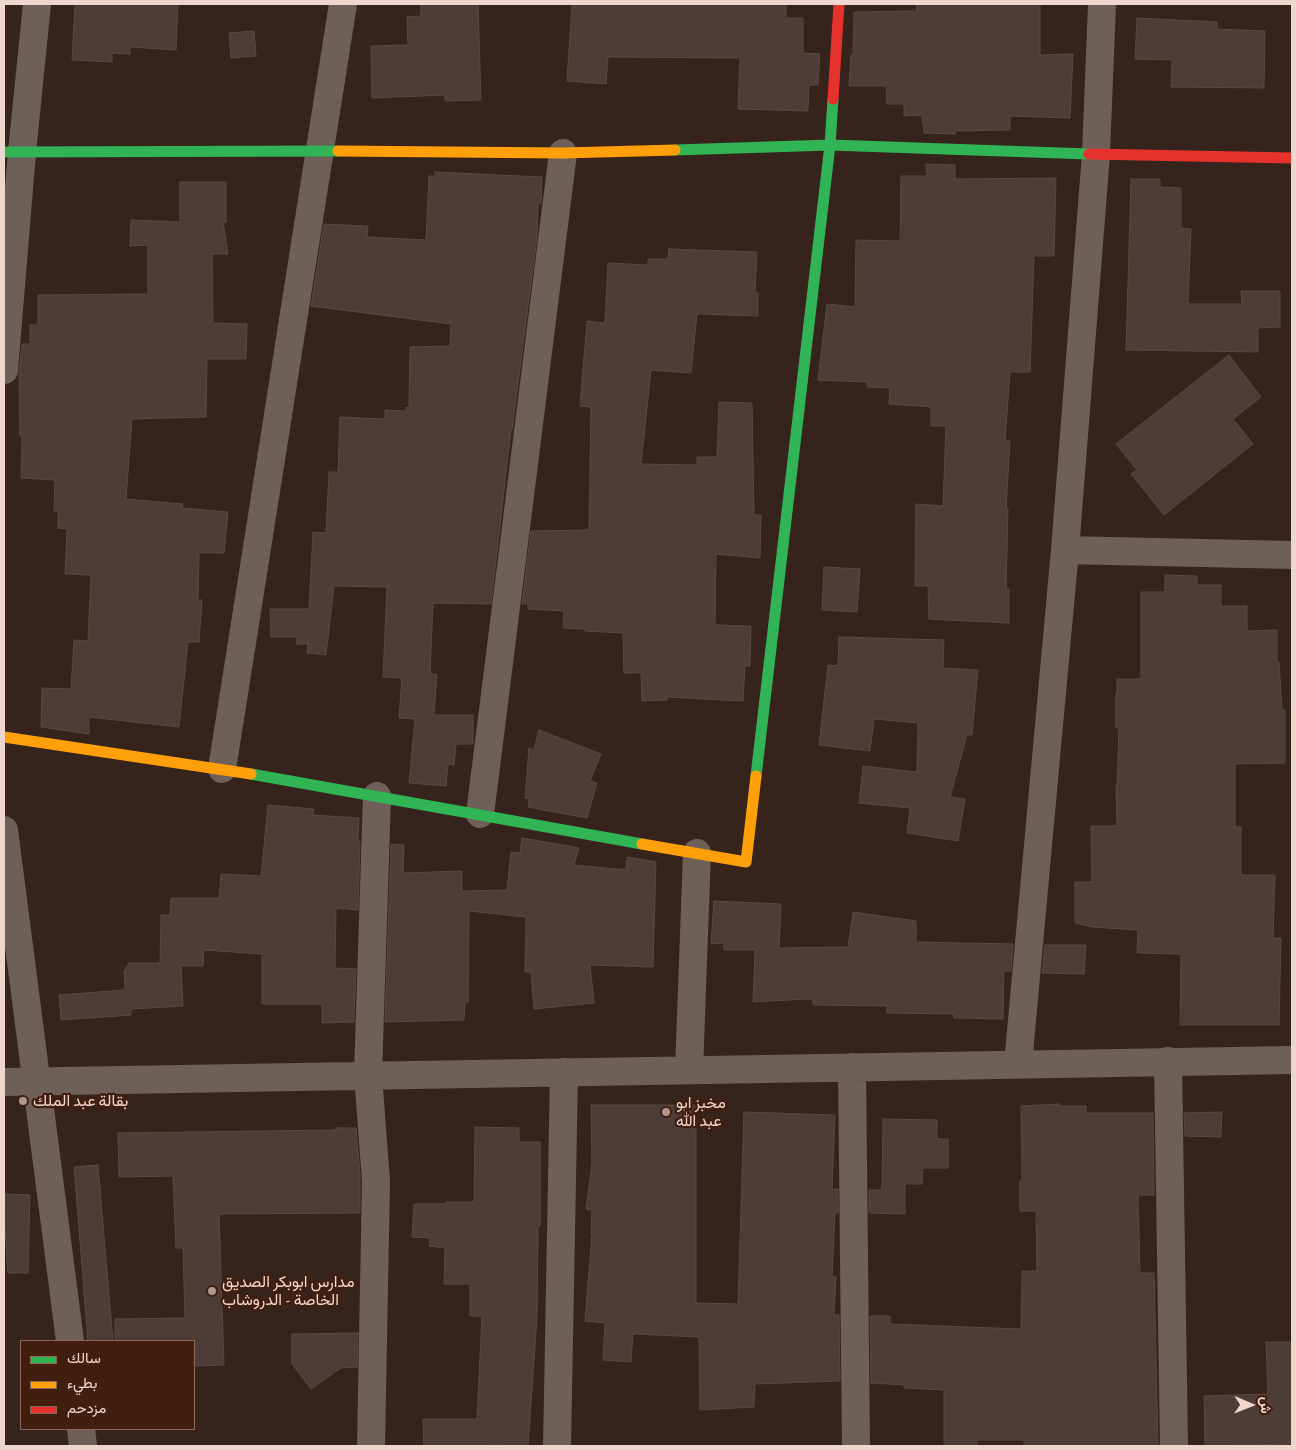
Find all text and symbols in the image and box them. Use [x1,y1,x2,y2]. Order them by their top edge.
place label: بقالة عبد الملك [33,1091,128,1111]
place label: مخبز ابو عبد الله [676,1093,726,1131]
marker: بقالة عبد الملك [17,1095,29,1107]
marker: مخبز ابو عبد الله [660,1106,672,1118]
place label: مدارس ابوبكر الصديق الخاصة - الدروشاب [222,1272,354,1310]
marker: مدارس ابوبكر الصديق الخاصة - الدروشاب [206,1285,218,1297]
legend [20,1340,195,1430]
text: سالك [67,1350,101,1366]
text: بطيء [67,1375,97,1391]
north arrow [1226,1380,1276,1430]
text: ش [1258,1397,1274,1414]
text: مزدحم [67,1400,106,1416]

